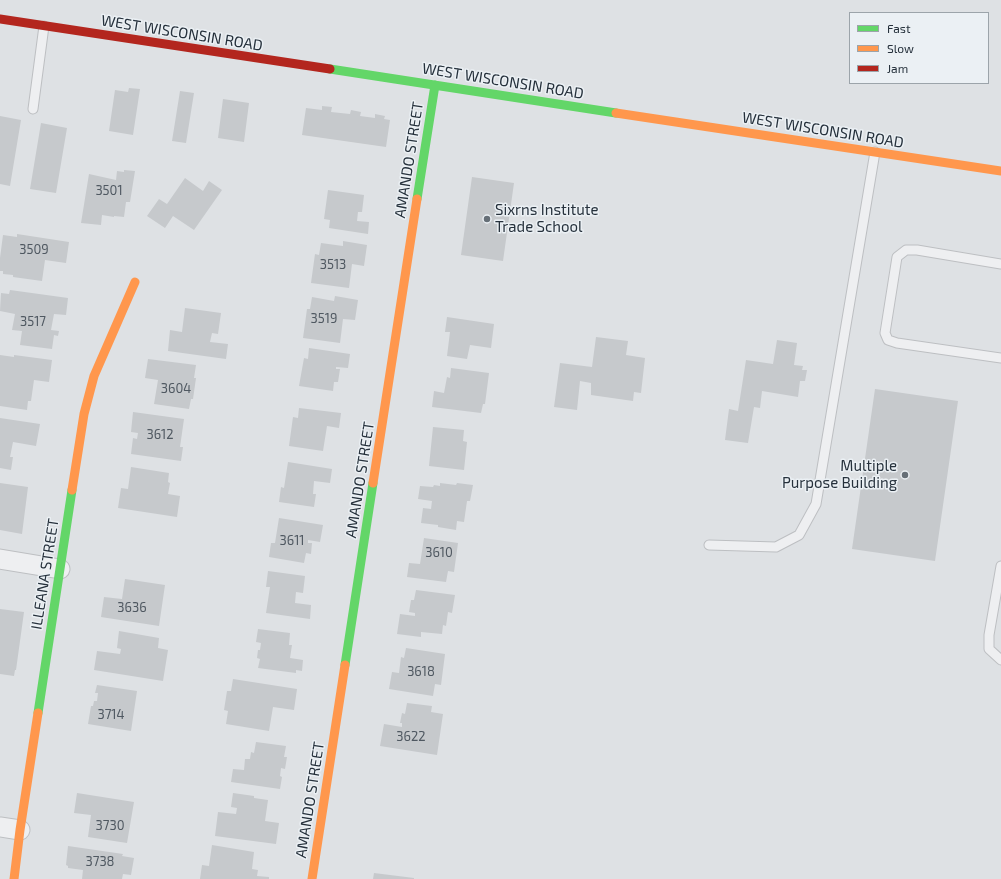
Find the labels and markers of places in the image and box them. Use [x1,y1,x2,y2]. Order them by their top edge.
place label: Sixrns Institute Trade School [495,201,598,236]
marker: Sixrns Institute Trade School [482,214,492,224]
place label: Multiple Purpose Building [782,457,897,492]
marker: Multiple Purpose Building [900,470,910,480]

